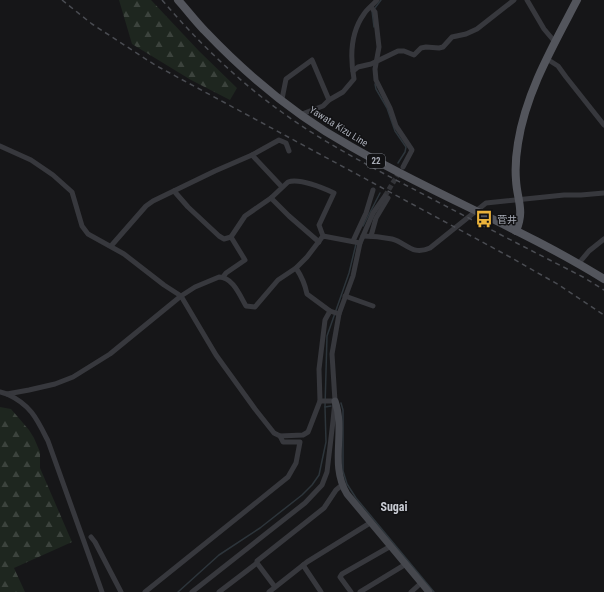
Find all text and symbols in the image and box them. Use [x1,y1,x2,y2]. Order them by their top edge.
street label: Yawata Kizu Line [307,104,370,149]
road number: 22 [367,154,385,168]
bus stop icon: 菅井 [474,209,494,229]
place label: 菅井 [497,214,517,225]
district label: Sugai [380,500,408,514]

